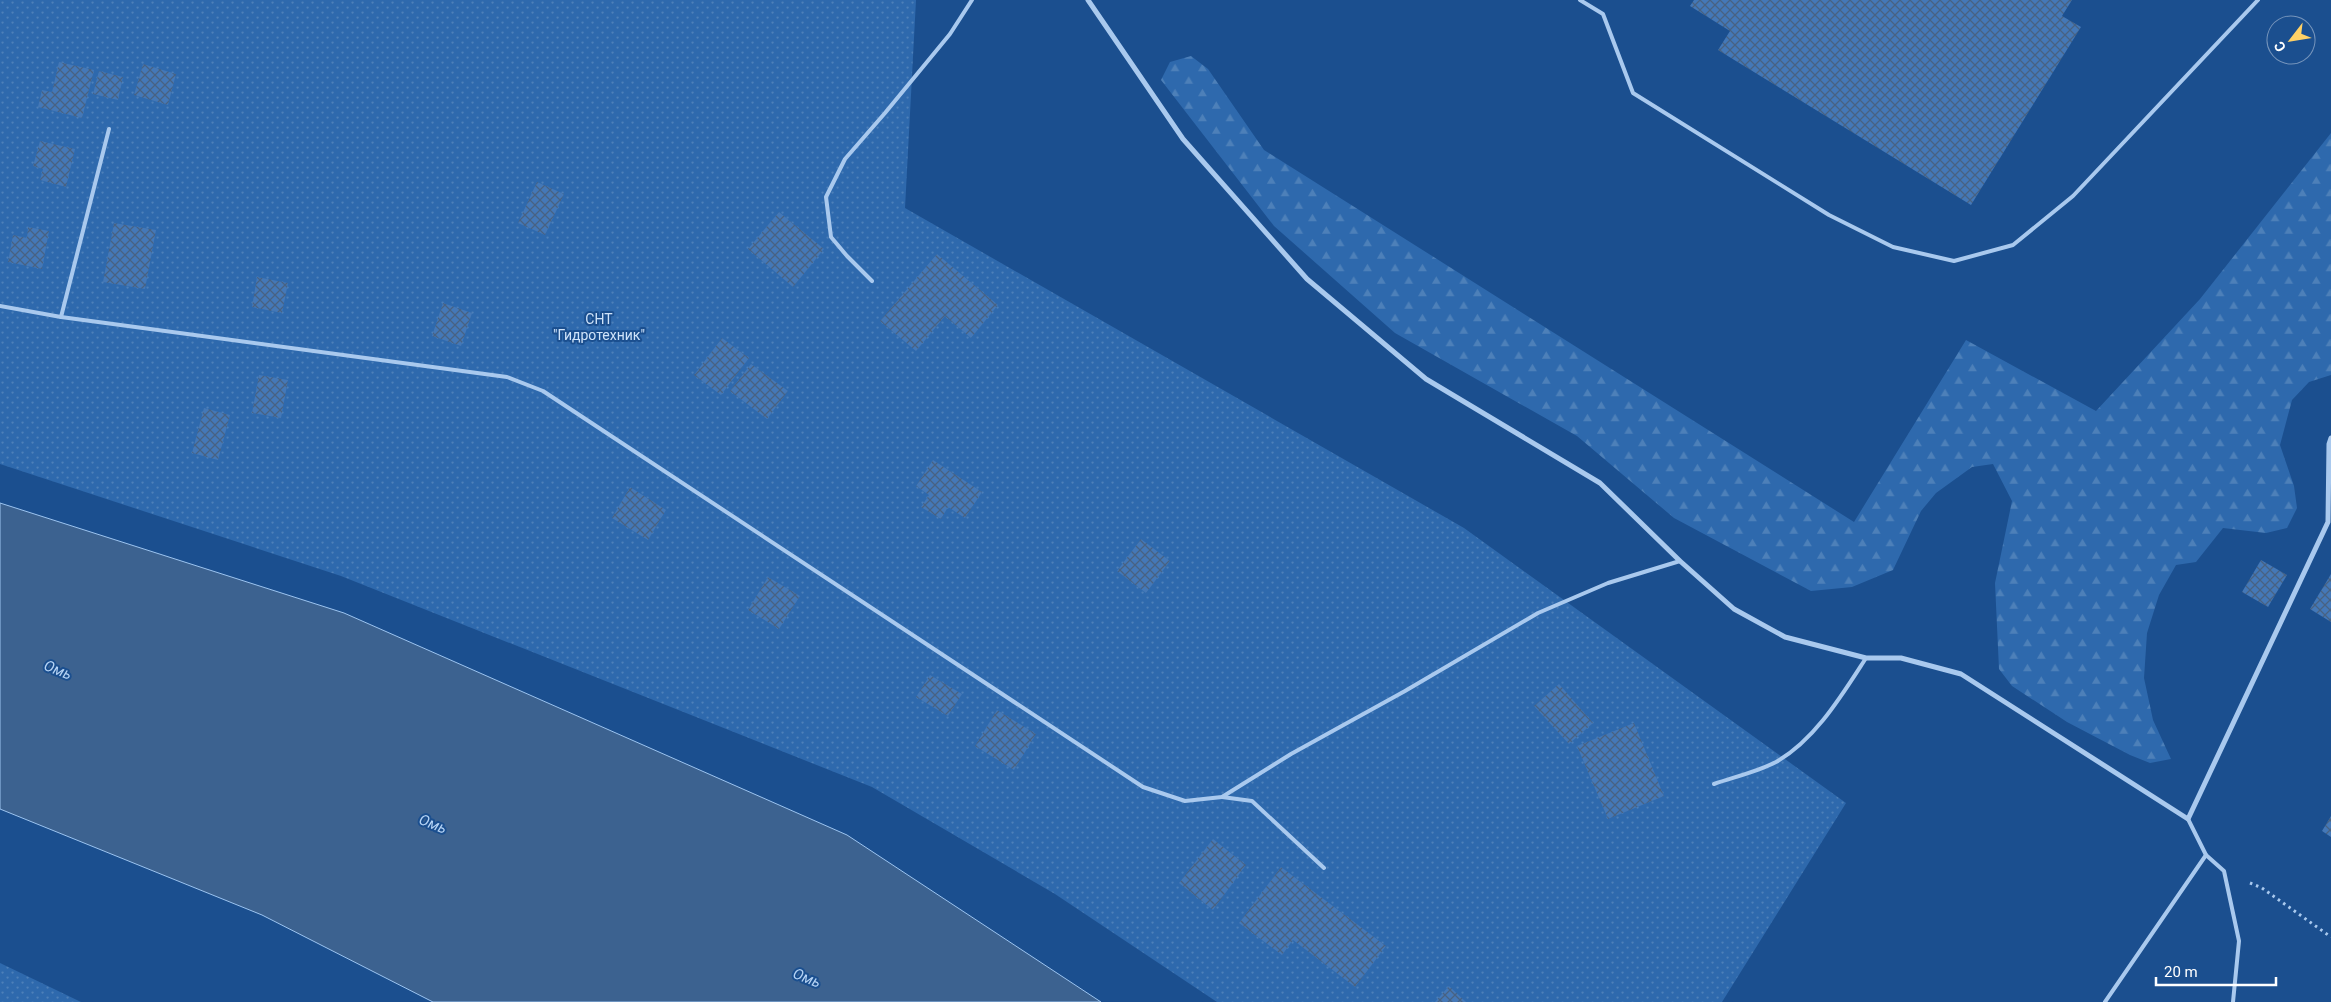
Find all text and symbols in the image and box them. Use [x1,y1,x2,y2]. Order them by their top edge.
north arrow [2266,15,2316,65]
text: С [2271,39,2289,55]
park label: СНТ "Гидротехник" [553,311,645,343]
water label: Омь [41,656,75,684]
water label: Омь [416,810,450,838]
scale bar [2156,954,2276,986]
text: 20 m [2164,963,2198,981]
water label: Омь [790,964,824,992]

